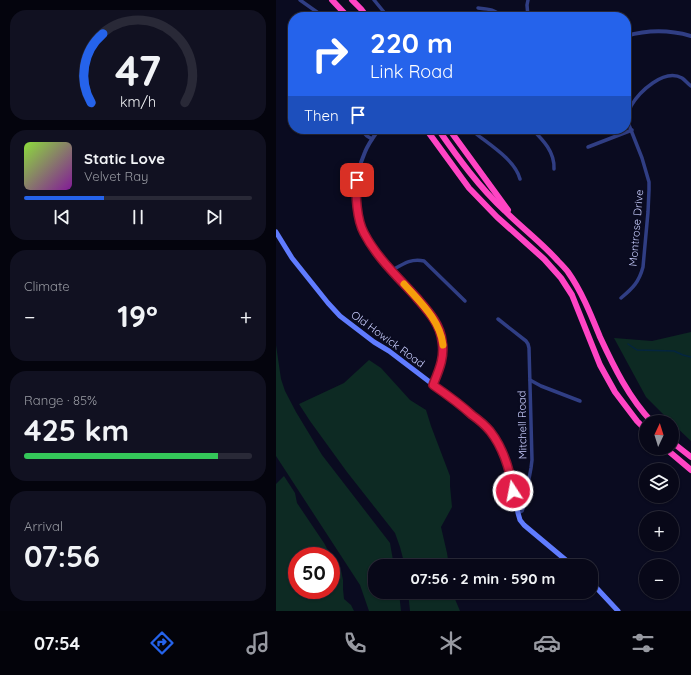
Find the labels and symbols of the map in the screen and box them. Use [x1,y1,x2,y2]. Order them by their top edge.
pin [340,163,374,197]
street label: Montrose Drive [626,189,646,267]
street label: Old Howick Road [348,308,428,370]
street label: Mitchell Road [514,391,530,459]
north arrow [639,415,679,455]
position arrow [492,470,534,512]
speed limit sign: 50 [288,547,340,599]

